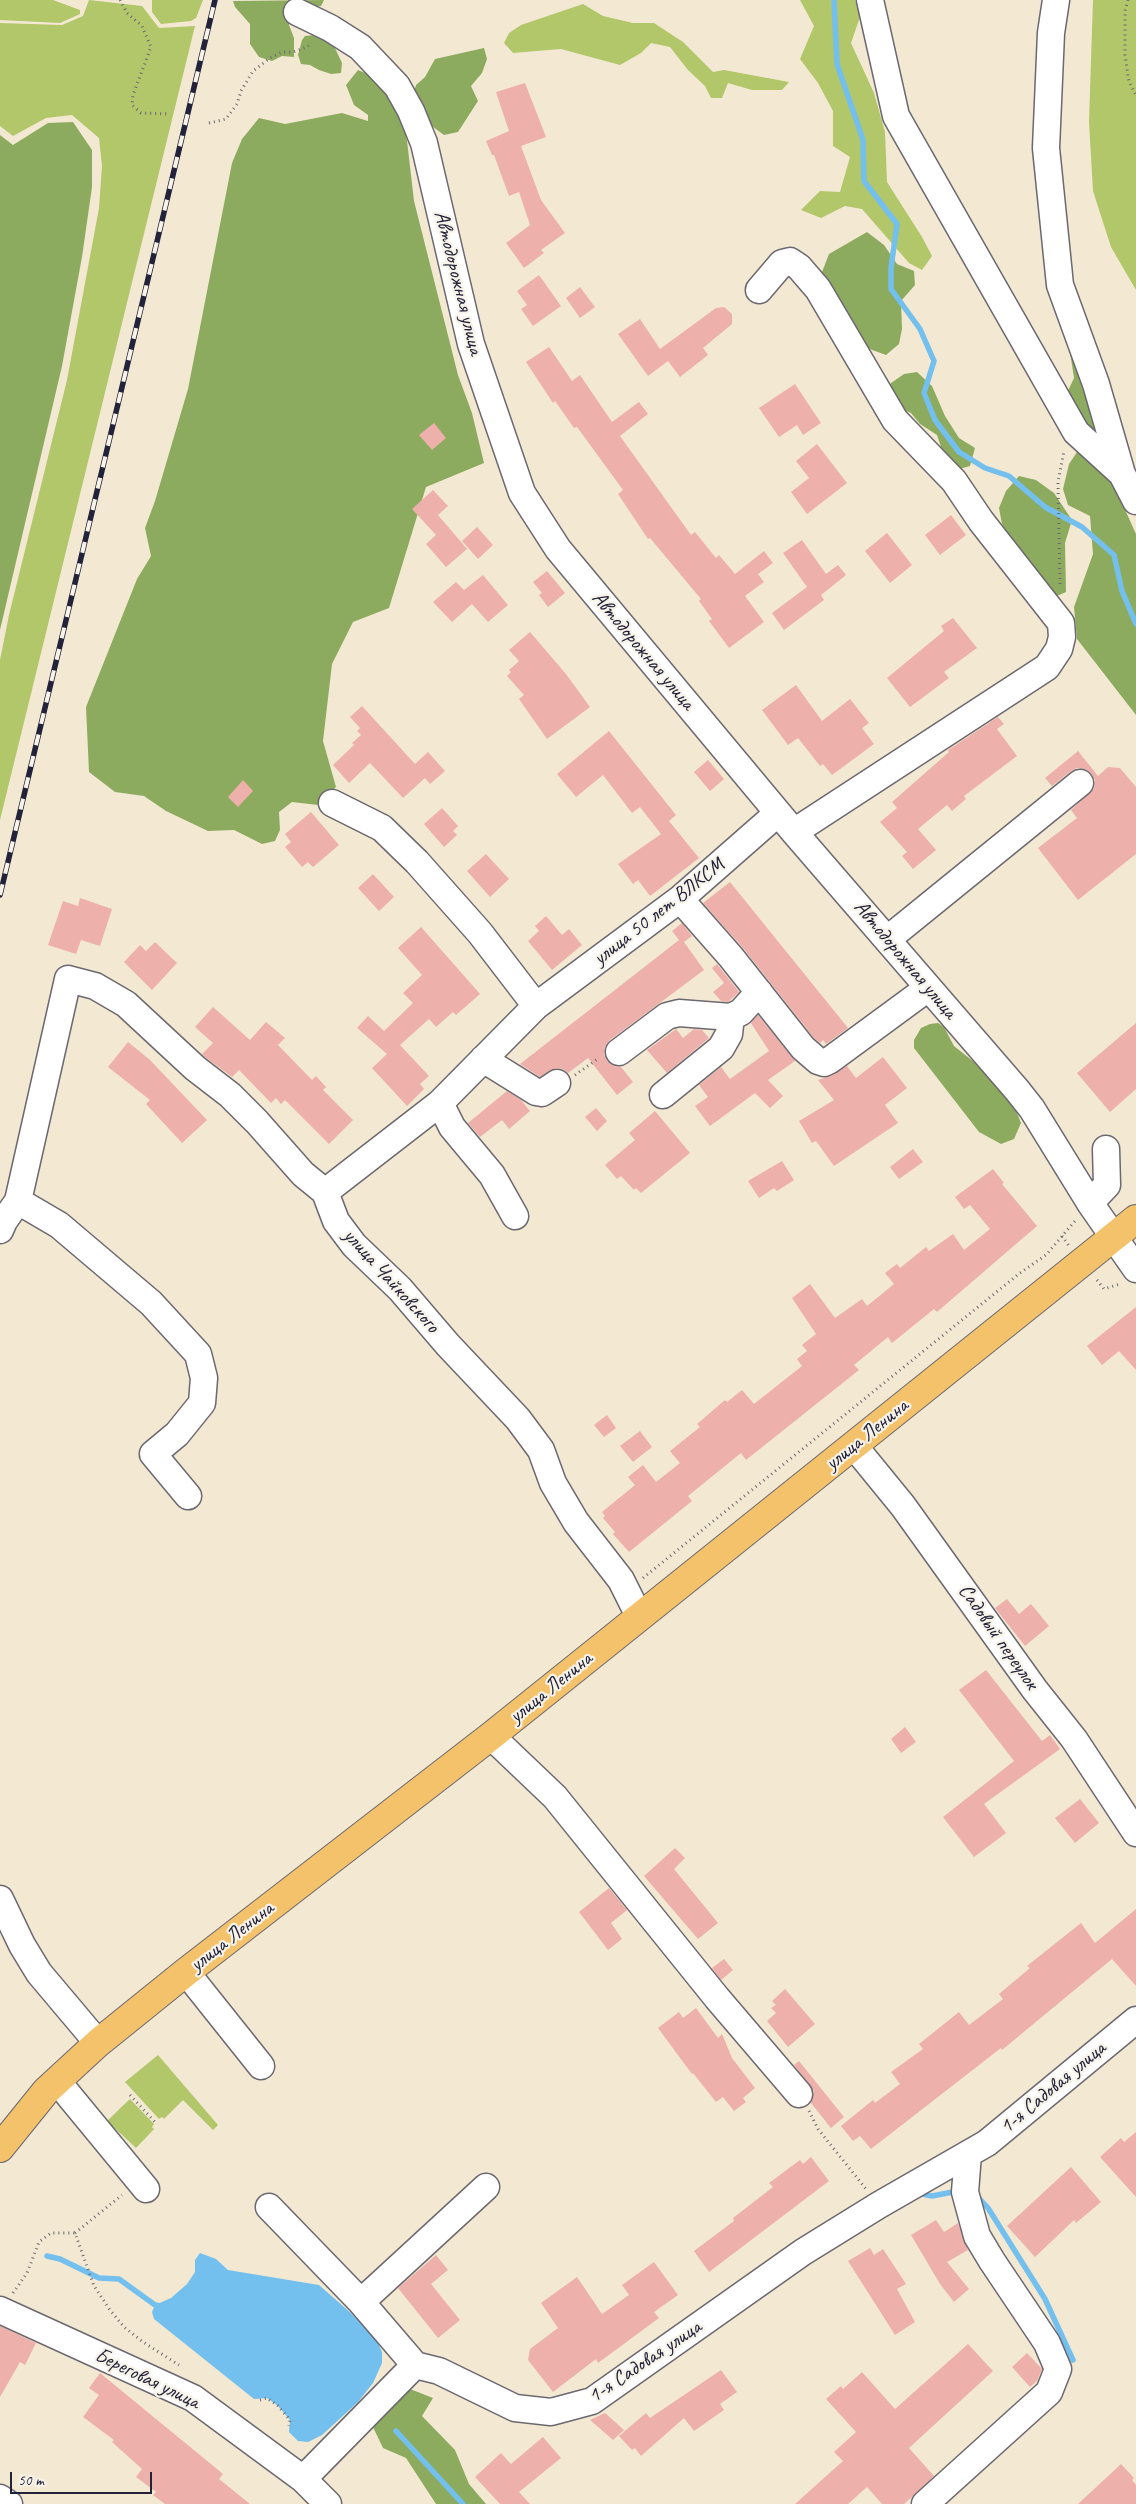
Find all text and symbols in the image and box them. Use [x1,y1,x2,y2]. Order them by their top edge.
street label: Автодорожная улица [428,208,488,358]
street label: Автодорожная улица [586,586,700,716]
street label: улица 50 лет ВЛКСМ [588,853,730,971]
street label: Автодорожная улица [848,895,962,1025]
street label: улица Чайковского [338,1224,444,1338]
street label: улица Ленина [820,1394,914,1476]
street label: Садовый переулок [952,1579,1044,1695]
street label: улица Ленина [504,1647,598,1729]
street label: улица Ленина [185,1896,279,1978]
street label: 1-я Садовая улица [995,2036,1111,2140]
street label: 1-я Садовая улица [584,2315,706,2409]
street label: Береговая улица [91,2343,203,2415]
scale bar [12,2462,155,2494]
text: 50 m [18,2471,44,2490]

